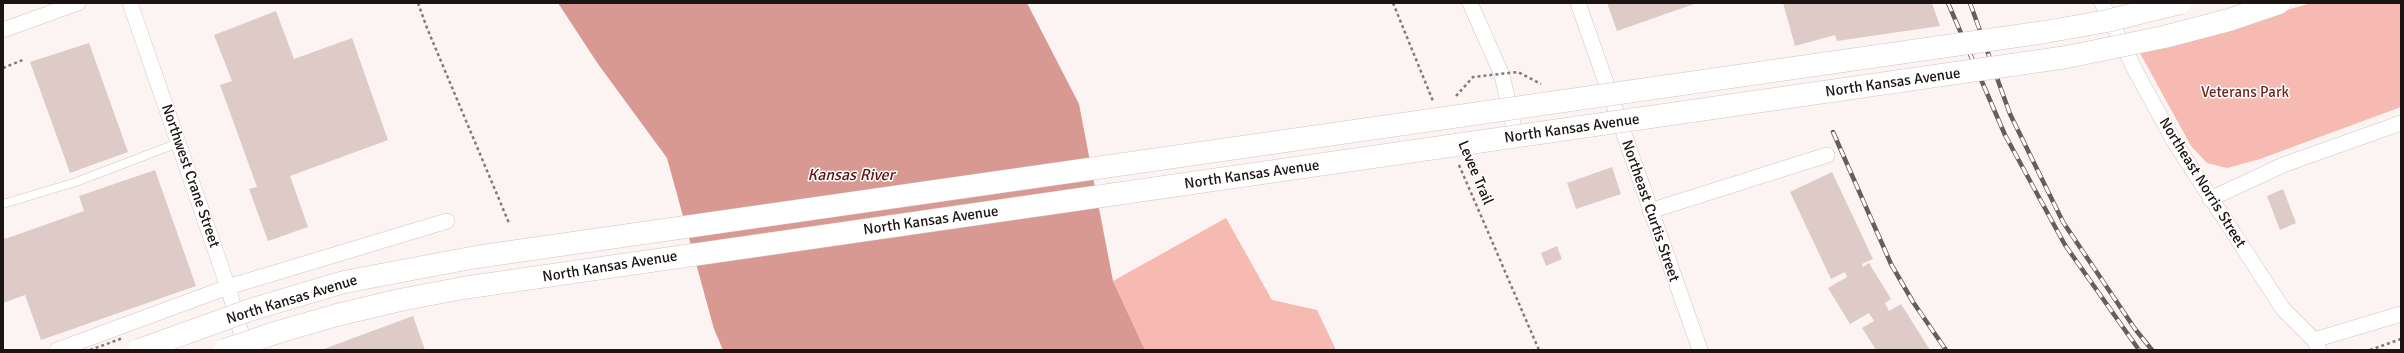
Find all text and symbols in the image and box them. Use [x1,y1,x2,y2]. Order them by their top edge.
street label: North Kansas Avenue [1824,65,1962,101]
park label: Veterans Park [2201,84,2289,102]
street label: Northwest Crane Street [157,102,223,250]
street label: North Kansas Avenue [1503,111,1641,147]
street label: Northeast Norris Street [2155,115,2249,251]
street label: Levee Trail [1453,138,1497,208]
street label: Northeast Curtis Street [1617,138,1683,284]
street label: North Kansas Avenue [1183,157,1321,193]
water label: Kansas River [808,166,894,186]
street label: North Kansas Avenue [862,203,1000,239]
street label: North Kansas Avenue [541,247,679,287]
street label: North Kansas Avenue [224,271,360,329]

